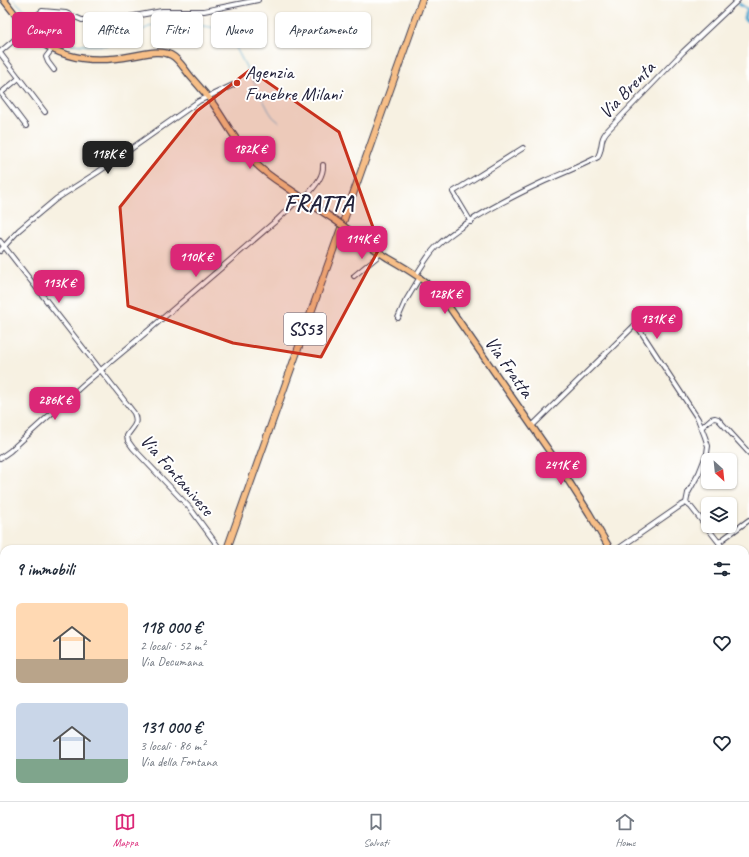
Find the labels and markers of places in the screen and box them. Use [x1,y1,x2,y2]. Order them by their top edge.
place label: Agenzia Funebre Milani [245,60,344,106]
marker: Agenzia Funebre Milani [232,78,242,88]
pin: 182K € [217,136,283,170]
pin: 118K € [75,141,141,175]
pin: 114K € [329,226,395,260]
pin: 110K € [163,244,229,278]
pin: 113K € [26,270,92,304]
pin: 128K € [412,281,478,315]
pin: 131K € [624,306,690,340]
pin: 286K € [22,387,88,421]
pin: 241K € [528,452,594,486]

